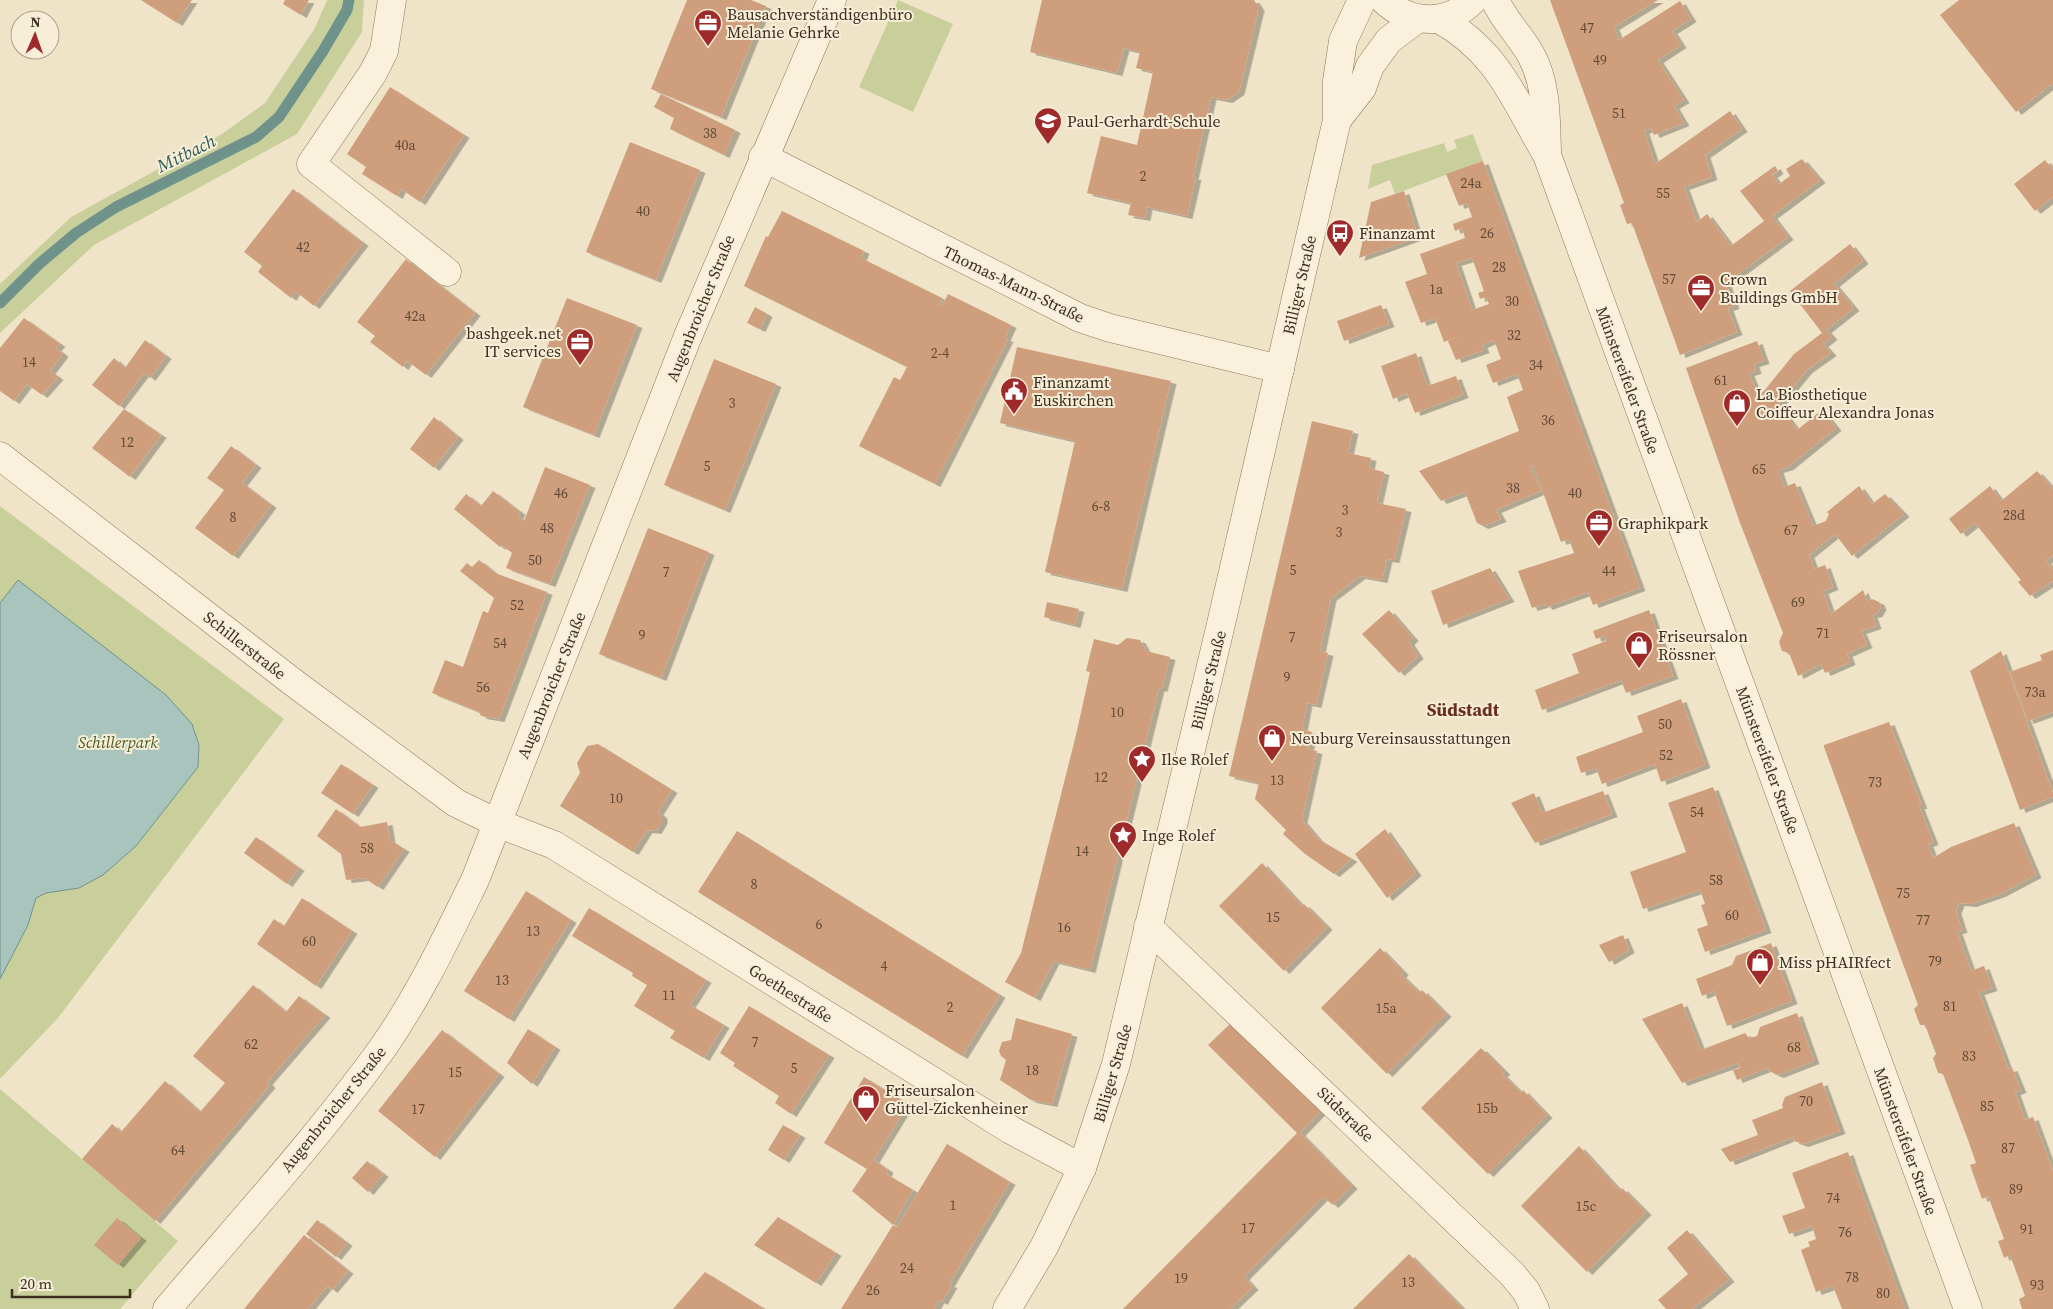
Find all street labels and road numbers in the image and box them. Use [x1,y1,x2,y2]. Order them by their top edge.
street label: Augenbroicher Straße [661,231,739,385]
street label: Billiger Straße [1277,233,1321,337]
street label: Thomas-Mann-Straße [940,240,1088,328]
street label: Münstereifeler Straße [1591,303,1665,457]
street label: Schillerstraße [199,606,291,684]
street label: Augenbroicher Straße [512,608,590,762]
street label: Billiger Straße [1185,628,1231,732]
street label: Münstereifeler Straße [1731,683,1805,837]
street label: Goethestraße [745,958,837,1028]
street label: Billiger Straße [1087,1021,1137,1125]
street label: Augenbroicher Straße [275,1041,391,1177]
street label: Münstereifeler Straße [1869,1064,1943,1218]
street label: Südstraße [1313,1081,1379,1147]

